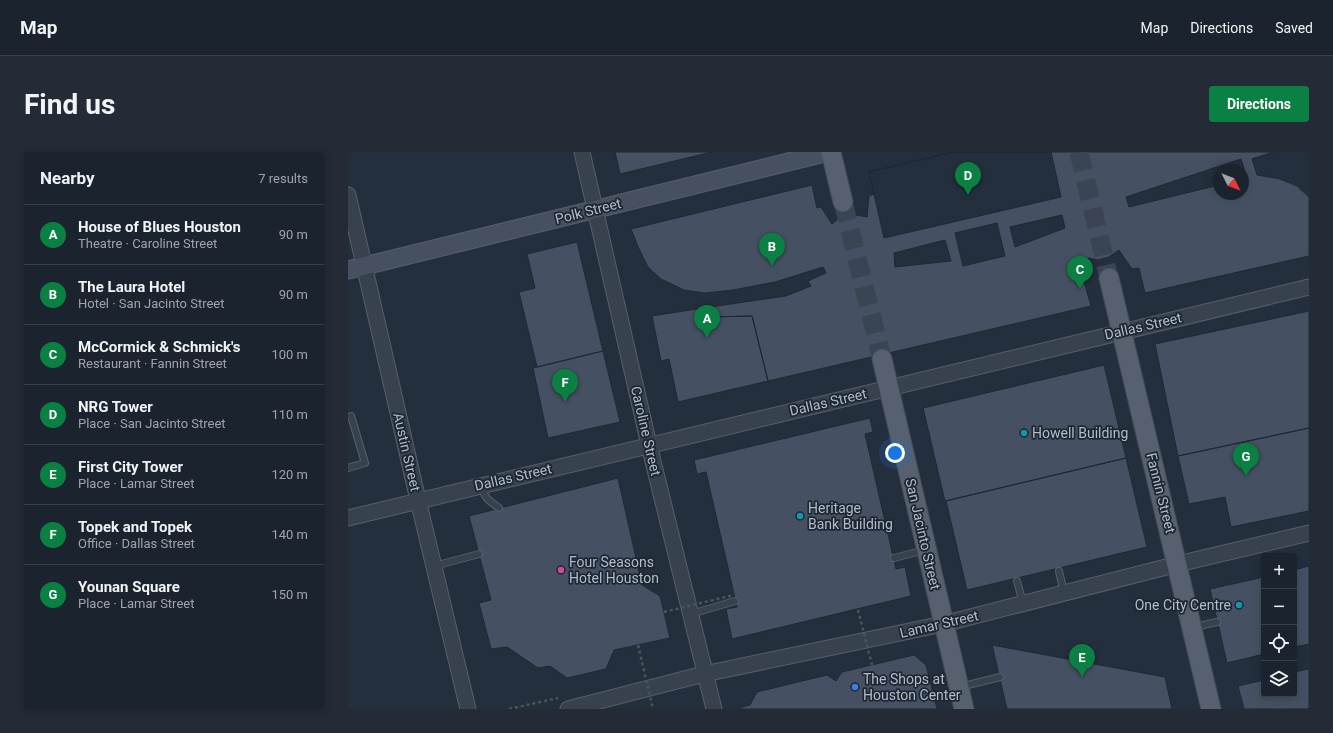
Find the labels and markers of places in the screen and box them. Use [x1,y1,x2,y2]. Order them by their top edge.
pin: D [955,162,981,195]
pin: B [759,233,785,266]
pin: C [1067,256,1093,289]
pin: A [694,305,720,338]
pin: F [552,369,578,402]
place label: Howell Building [1032,425,1128,441]
marker: Howell Building [1019,428,1029,438]
pin: G [1233,443,1259,476]
place label: Heritage Bank Building [808,500,893,532]
marker: Heritage Bank Building [795,511,805,521]
place label: Four Seasons Hotel Houston [569,554,659,586]
marker: Four Seasons Hotel Houston [556,565,566,575]
place label: One City Centre [1135,597,1231,613]
marker: One City Centre [1234,600,1244,610]
pin: E [1069,644,1095,677]
place label: The Shops at Houston Center [863,671,961,703]
marker: The Shops at Houston Center [850,682,860,692]

